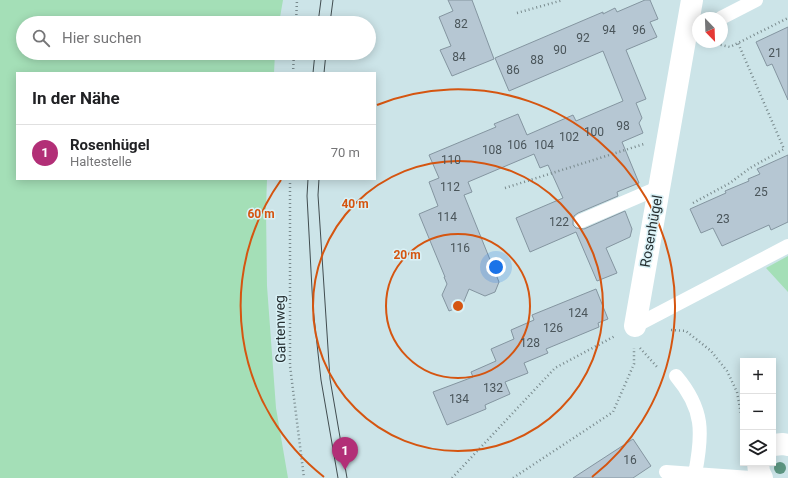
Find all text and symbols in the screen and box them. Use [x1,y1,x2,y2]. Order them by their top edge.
north arrow [692,12,728,48]
search box [16,16,376,60]
house number: 82 [454,17,468,31]
house number: 94 [602,23,616,37]
house number: 96 [632,23,646,37]
icon: search [30,27,52,49]
text: Hier suchen [62,29,141,47]
house number: 92 [576,31,590,45]
house number: 90 [553,43,567,57]
house number: 21 [768,46,782,60]
house number: 84 [452,50,466,64]
house number: 88 [530,53,544,67]
house number: 86 [506,63,520,77]
text: In der Nähe [32,88,120,108]
house number: 98 [616,119,630,133]
house number: 100 [584,125,604,139]
house number: 102 [559,130,579,144]
text: Rosenhügel [70,136,150,154]
house number: 106 [507,138,527,152]
house number: 104 [534,138,554,152]
house number: 108 [482,143,502,157]
text: 1 [41,145,49,160]
text: 70 m [331,145,360,160]
house number: 110 [441,153,461,167]
text: Haltestelle [70,154,132,169]
house number: 112 [440,180,460,194]
house number: 25 [754,185,768,199]
street label: Rosenhügel [637,194,665,268]
text: 40 m [341,197,369,211]
text: 60 m [247,207,275,221]
house number: 114 [437,210,457,224]
house number: 23 [716,212,730,226]
house number: 122 [549,215,569,229]
house number: 116 [450,241,470,255]
text: 20 m [393,248,421,262]
your location [486,257,506,277]
street label: Gartenweg [271,295,289,363]
centre of rings [451,299,465,313]
house number: 124 [568,306,588,320]
house number: 126 [543,321,563,335]
house number: 128 [520,336,540,350]
map controls [740,358,776,466]
button: + [740,358,776,394]
house number: 132 [483,381,503,395]
house number: 134 [449,392,469,406]
button: − [740,394,776,430]
button: layers [740,430,776,466]
pin: 1 [332,437,358,470]
house number: 16 [623,453,637,467]

